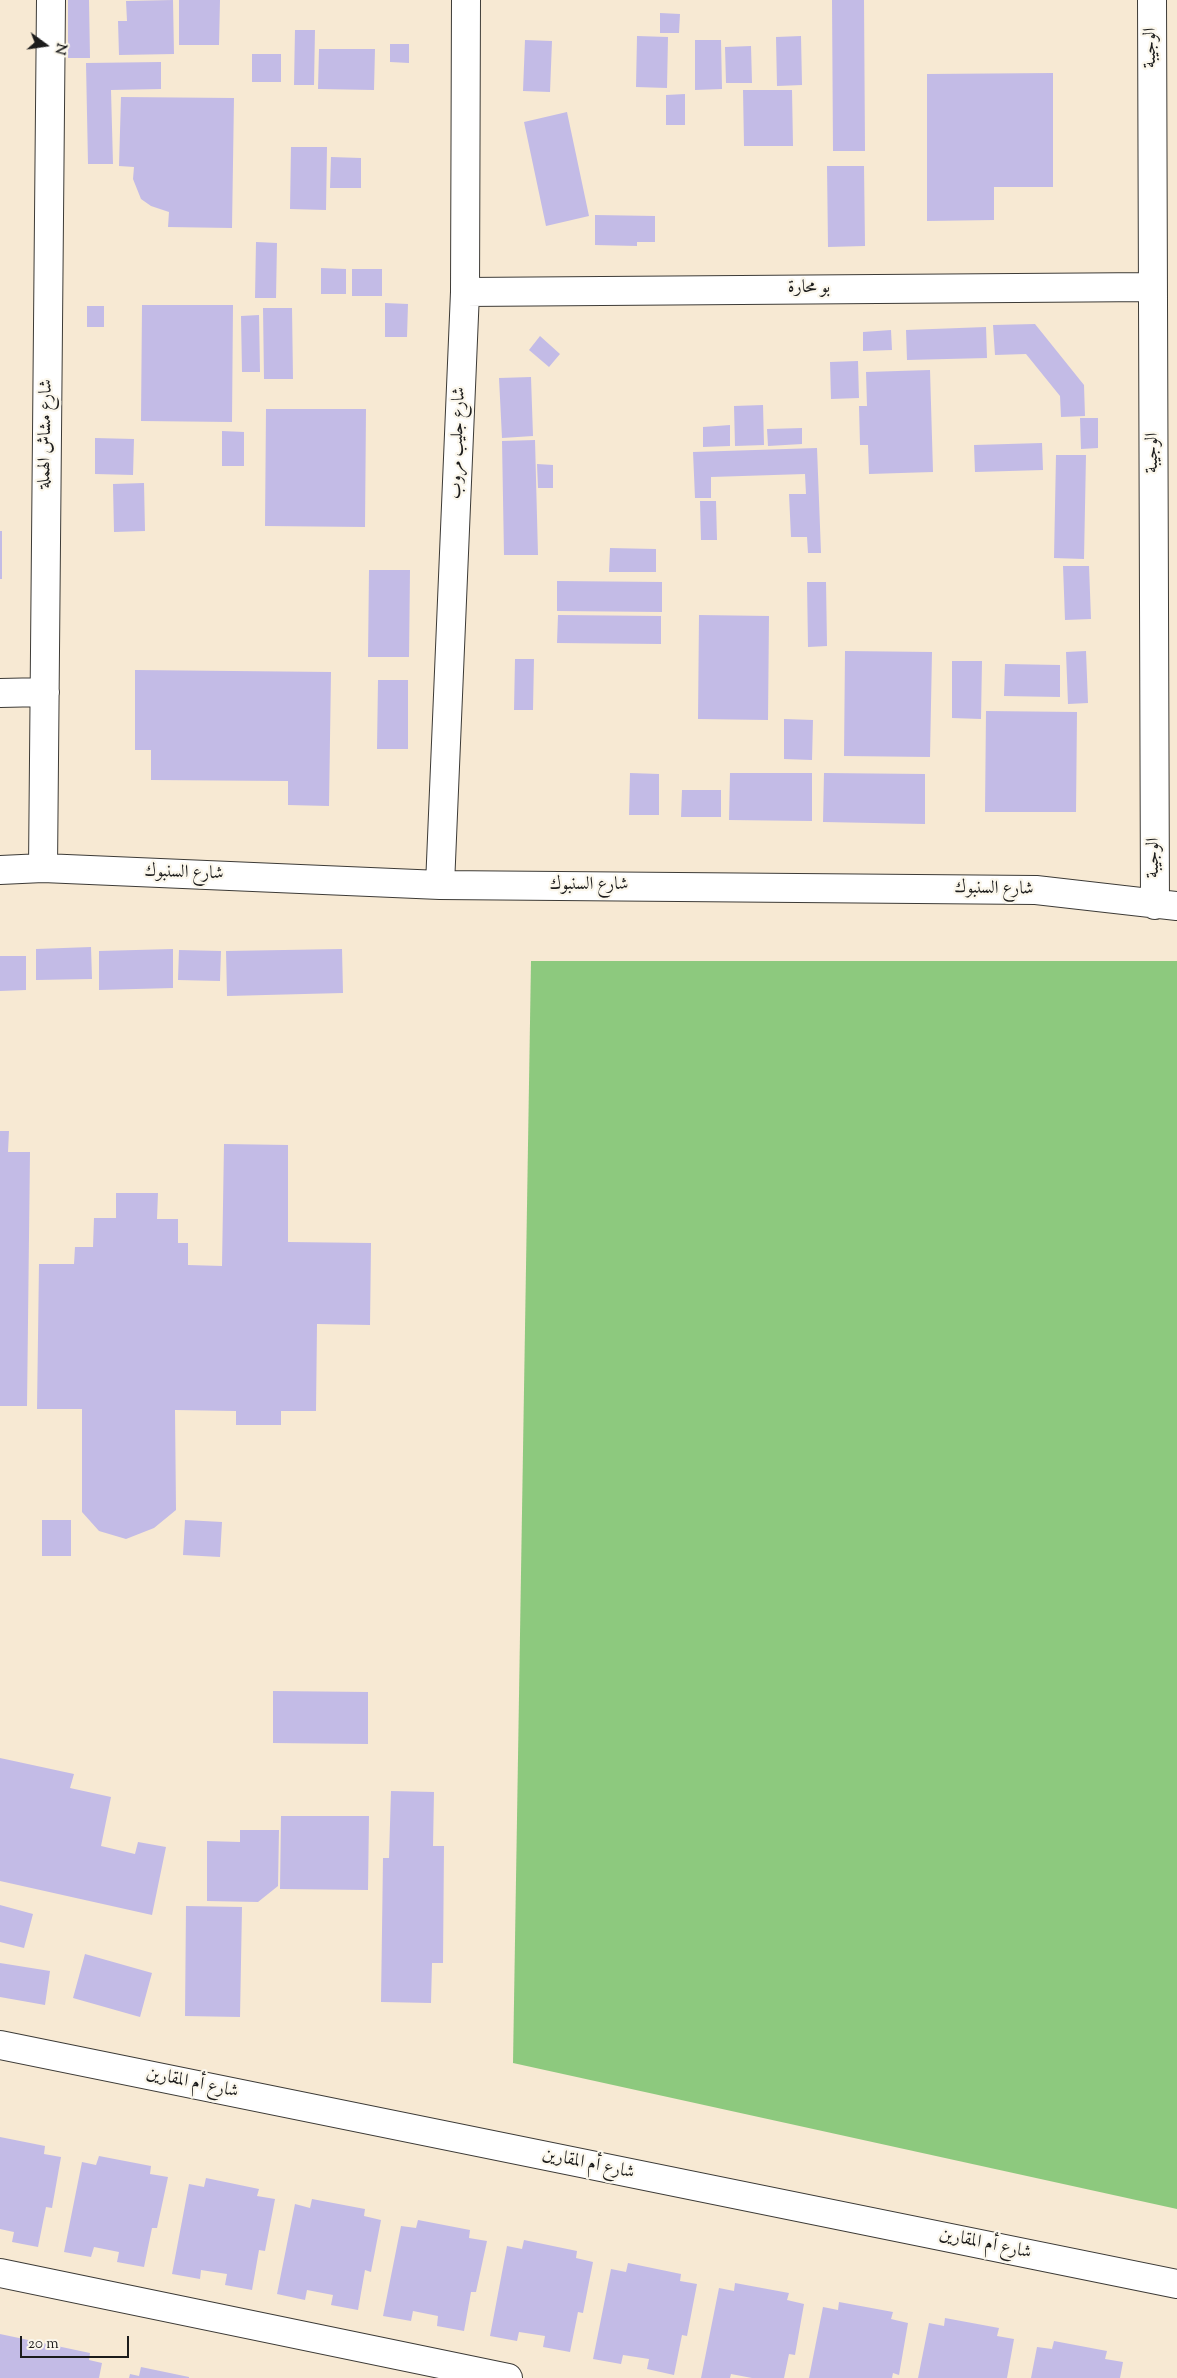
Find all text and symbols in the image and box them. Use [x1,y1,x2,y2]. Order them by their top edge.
north arrow [20,20,70,70]
street label: الوجيبة [1141,28,1163,68]
text: N [48,41,71,56]
street label: بو محارة [788,278,830,300]
street label: شارع مشاش الهملة [35,379,59,489]
street label: شارع جليب مروب [446,387,472,499]
street label: الوجيبة [1143,433,1165,473]
street label: الوجيبة [1144,838,1166,878]
street label: شارع السنبوك [144,862,224,886]
street label: شارع السنبوك [549,875,629,897]
street label: شارع السنبوك [954,879,1034,901]
street label: شارع أم المقارين [144,2064,240,2104]
street label: شارع أم المقارين [540,2145,636,2185]
street label: شارع أم المقارين [937,2225,1033,2265]
scale bar [22,2326,131,2358]
text: 20 m [28,2334,59,2355]

